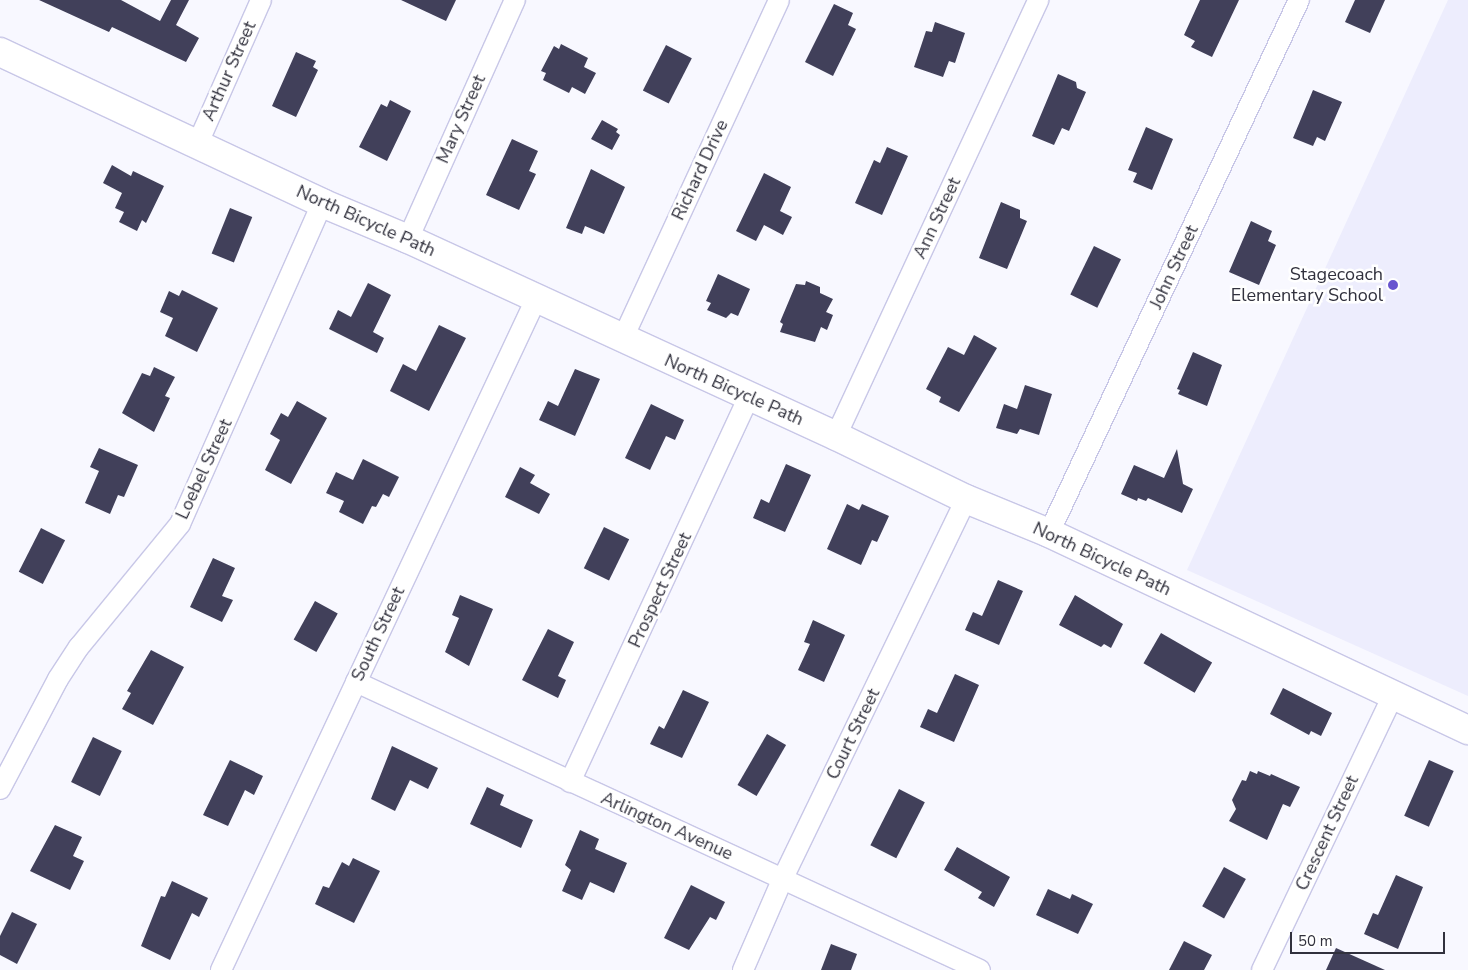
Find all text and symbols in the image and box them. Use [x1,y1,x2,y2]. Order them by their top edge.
street label: Arthur Street [197,18,261,124]
street label: Mary Street [432,71,490,167]
street label: Richard Drive [667,116,733,224]
street label: Ann Street [909,174,965,262]
street label: North Bicycle Path [293,181,439,261]
street label: John Street [1145,222,1203,312]
place label: Stagecoach Elementary School [1231,264,1383,306]
marker: Stagecoach Elementary School [1387,279,1399,291]
street label: North Bicycle Path [661,350,807,430]
street label: Loebel Street [171,415,237,523]
street label: North Bicycle Path [1029,518,1175,600]
street label: Prospect Street [624,529,696,651]
street label: South Street [347,583,409,685]
street label: Court Street [822,685,884,783]
street label: Crescent Street [1291,772,1363,894]
street label: Arlington Avenue [598,787,736,865]
scale bar [1293,922,1448,954]
text: 50 m [1298,931,1333,951]

